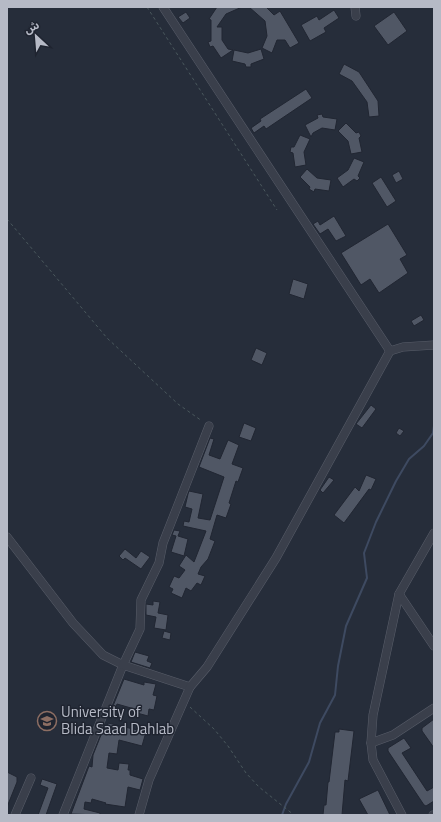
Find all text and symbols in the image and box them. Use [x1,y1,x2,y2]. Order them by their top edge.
north arrow [16,16,56,56]
text: ش [21,17,42,38]
place label: University of Blida Saad Dahlab [61,700,174,740]
school or university icon: University of Blida Saad Dahlab [36,710,58,732]

